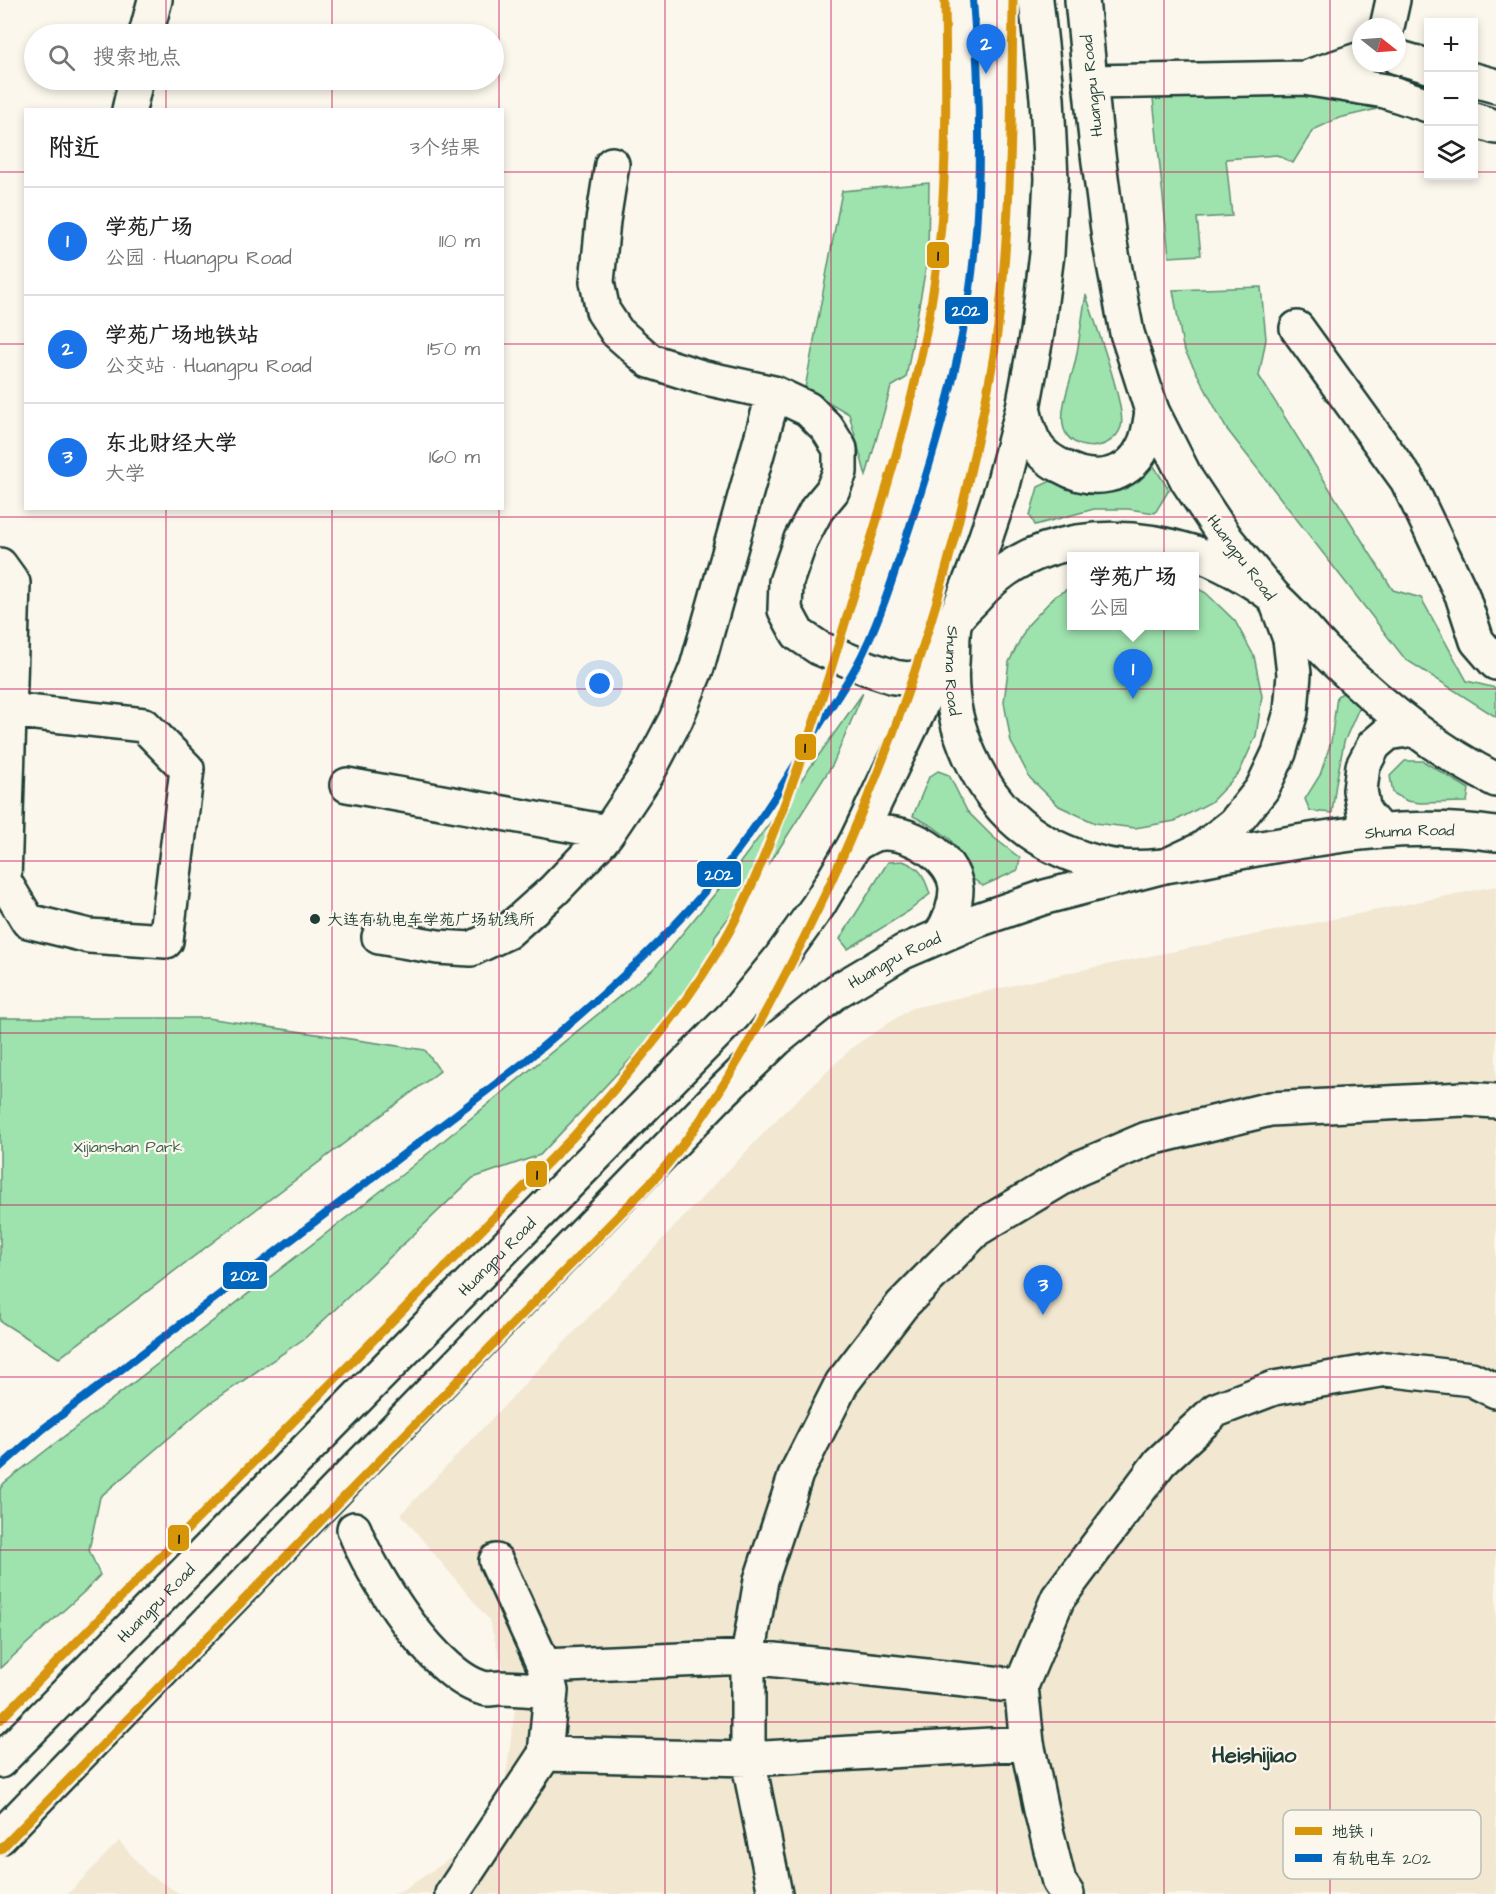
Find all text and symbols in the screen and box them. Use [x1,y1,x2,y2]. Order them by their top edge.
north arrow [1352,18,1406,72]
map controls [1424,18,1478,180]
button: + [1424,18,1478,72]
search box [24,24,504,90]
pin: 2 [966,25,1006,74]
street label: Huangpu Road [1076,34,1109,138]
icon: search [45,41,78,74]
text: 搜索地点 [93,42,181,73]
button: − [1424,72,1478,126]
button: layers [1424,126,1478,180]
text: 附近 [48,130,100,166]
text: 3个结果 [410,134,480,162]
text: 学苑广场 [105,212,193,243]
text: 1 [66,227,69,255]
text: 110 m [439,227,480,255]
line badge: 1 [926,241,950,269]
text: 公园 · Huangpu Road [105,244,292,272]
text: 1 [937,245,940,267]
line badge: 202 [944,296,989,325]
text: 202 [951,300,981,322]
text: 学苑广场地铁站 [105,320,259,351]
text: 2 [62,335,73,363]
text: 150 m [427,335,480,363]
text: 公交站 · Huangpu Road [105,352,312,380]
text: 东北财经大学 [105,428,237,459]
text: 3 [62,443,73,471]
text: 160 m [429,443,480,471]
text: 大学 [105,460,145,488]
street label: Huangpu Road [1201,510,1281,606]
popup [1067,552,1199,630]
text: 学苑广场 [1089,562,1177,593]
text: 公园 [1089,594,1129,622]
street label: Shuma Road [939,625,966,718]
pin: 1 [1114,650,1152,699]
your location [585,669,614,698]
line badge: 1 [794,733,817,761]
text: 1 [804,737,807,759]
street label: Shuma Road [1364,819,1455,845]
line badge: 202 [696,860,742,888]
text: 202 [704,864,734,886]
place label: 大连有轨电车学苑广场轨线所 [327,909,535,931]
marker: 大连有轨电车学苑广场轨线所 [308,912,322,926]
street label: Huangpu Road [844,927,944,994]
park label: Xijianshan Park [74,1136,183,1158]
line badge: 1 [525,1160,548,1188]
text: 1 [536,1164,539,1186]
street label: Huangpu Road [454,1213,541,1301]
line badge: 202 [222,1261,268,1290]
text: 202 [230,1265,260,1287]
pin: 3 [1024,1266,1062,1315]
line badge: 1 [167,1524,190,1552]
text: 1 [178,1528,181,1550]
street label: Huangpu Road [113,1559,200,1648]
district label: Heishijiao [1212,1740,1297,1771]
legend [1283,1810,1481,1879]
text: 地铁 1 [1332,1821,1372,1843]
text: 有轨电车 202 [1332,1848,1431,1870]

